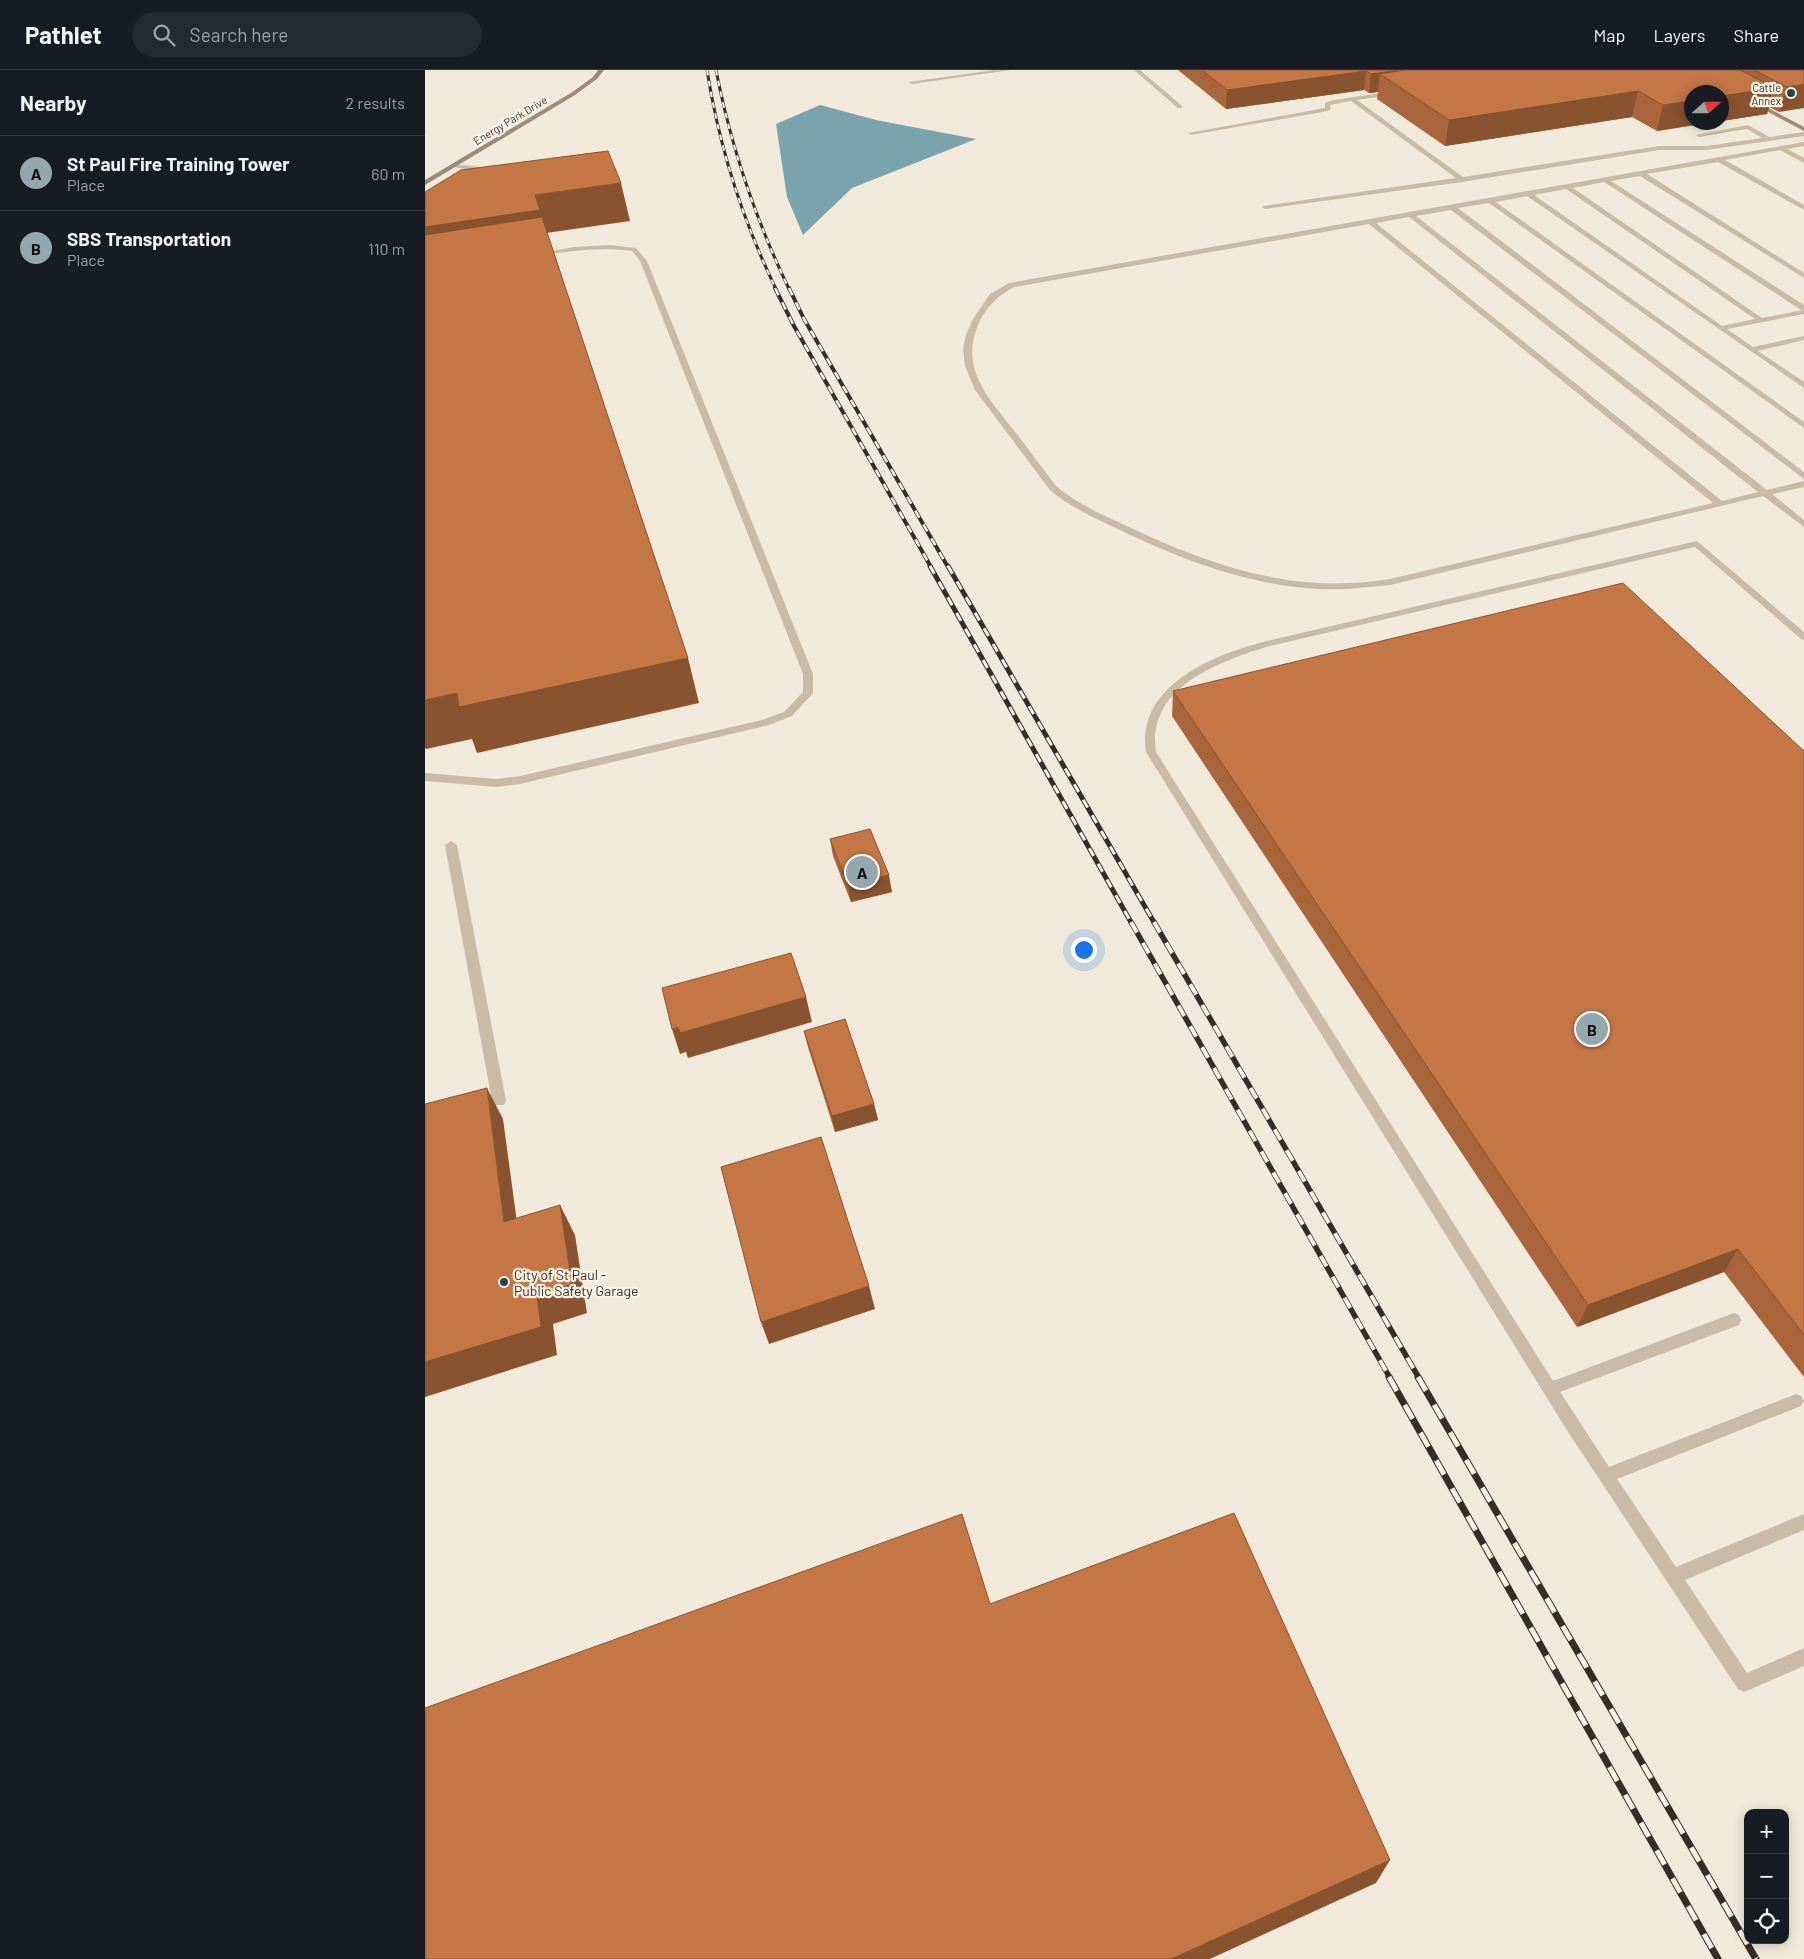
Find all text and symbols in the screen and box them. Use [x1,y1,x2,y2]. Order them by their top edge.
search box [132,12,482,57]
text: Pathlet [25,20,102,49]
icon: search [150,21,178,49]
text: Search here [190,23,288,46]
text: Map [1593,24,1625,46]
text: Layers [1653,24,1706,46]
text: Share [1734,24,1779,46]
place label: Cattle Annex [1752,81,1781,107]
north arrow [1684,85,1729,130]
marker: Cattle Annex [1785,87,1797,99]
text: Nearby [20,90,86,115]
text: 2 results [346,93,405,112]
street label: Energy Park Drive [471,93,549,147]
text: St Paul Fire Training Tower [67,152,290,175]
text: A [31,164,41,183]
text: 60 m [371,164,405,183]
text: Place [67,175,105,194]
text: SBS Transportation [67,227,231,250]
text: B [31,239,41,258]
text: 110 m [368,239,405,258]
text: Place [67,250,105,269]
pin: A [846,853,878,891]
your location [1071,937,1097,963]
pin: B [1576,1010,1608,1048]
place label: City of St Paul - Public Safety Garage [514,1266,638,1299]
marker: City of St Paul - Public Safety Garage [498,1276,510,1288]
map controls [1744,1809,1789,1944]
button: + [1744,1809,1789,1854]
button: − [1744,1854,1789,1899]
button: locate [1744,1899,1789,1944]

